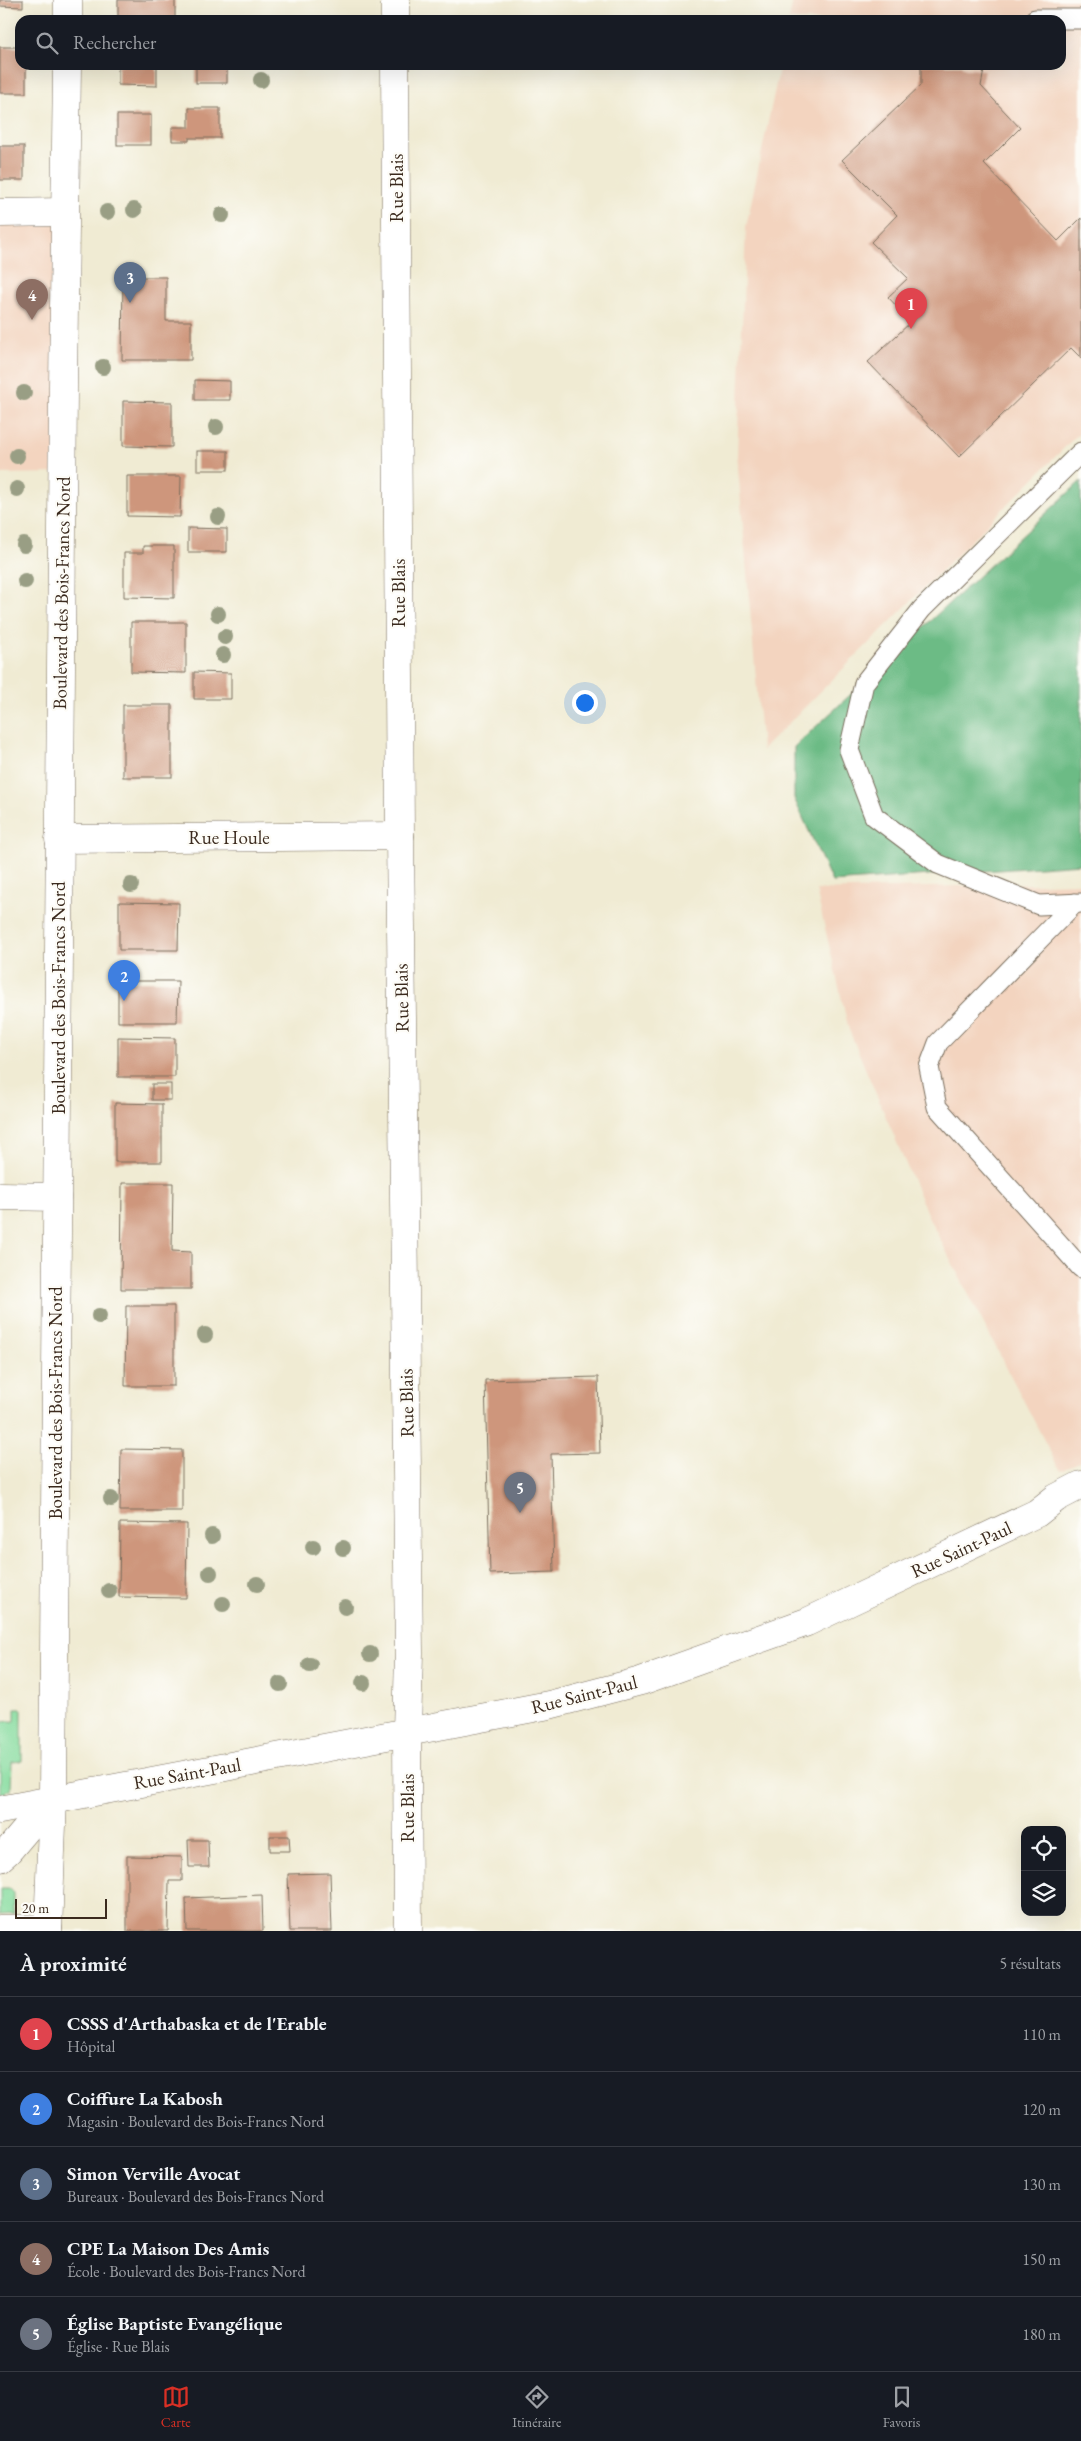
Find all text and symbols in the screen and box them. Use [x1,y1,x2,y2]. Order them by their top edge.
search box [15,15,1066,70]
icon: search [33,29,61,57]
text: Rechercher [73,30,156,55]
street label: Rue Blais [384,154,409,222]
pin: 3 [114,262,146,303]
pin: 4 [16,279,48,320]
pin: 1 [895,288,927,329]
street label: Boulevard des Bois-Francs Nord [47,476,76,710]
street label: Rue Blais [386,559,411,627]
your location [572,690,598,716]
street label: Rue Houle [188,825,270,850]
street label: Boulevard des Bois-Francs Nord [46,881,71,1115]
pin: 2 [108,960,140,1001]
street label: Rue Blais [388,963,415,1033]
street label: Boulevard des Bois-Francs Nord [43,1286,68,1520]
street label: Rue Blais [393,1368,420,1438]
pin: 5 [504,1472,536,1513]
street label: Rue Saint-Paul [907,1515,1016,1584]
street label: Rue Saint-Paul [528,1669,640,1720]
street label: Rue Saint-Paul [131,1752,243,1795]
street label: Rue Blais [395,1774,420,1842]
map controls [1021,1826,1066,1916]
button: locate [1021,1826,1066,1871]
button: layers [1021,1871,1066,1916]
scale bar [15,1896,108,1919]
text: 20 m [22,1899,49,1917]
text: À proximité [20,1950,127,1977]
text: 5 résultats [999,1953,1061,1974]
text: CSSS d'Arthabaska et de l'Erable [67,2011,327,2036]
text: 1 [32,2024,40,2045]
text: 110 m [1022,2024,1061,2045]
text: Hôpital [67,2036,115,2057]
text: Coiffure La Kabosh [67,2086,223,2111]
text: 2 [32,2099,40,2120]
text: 120 m [1022,2099,1061,2120]
text: Magasin · Boulevard des Bois-Francs Nord [67,2111,324,2132]
text: Simon Verville Avocat [67,2161,240,2186]
text: 3 [32,2174,40,2195]
text: 130 m [1022,2174,1061,2195]
text: Bureaux · Boulevard des Bois-Francs Nord [67,2186,324,2207]
text: CPE La Maison Des Amis [67,2236,269,2261]
text: 4 [32,2249,40,2270]
text: 150 m [1022,2249,1061,2270]
text: École · Boulevard des Bois-Francs Nord [67,2261,306,2282]
text: Église Baptiste Evangélique [67,2311,282,2336]
text: 5 [32,2324,40,2345]
text: 180 m [1022,2324,1061,2345]
text: Église · Rue Blais [67,2336,170,2357]
tab: Carte [161,2383,191,2431]
tab: Itinéraire [512,2383,561,2431]
tab: Favoris [883,2383,920,2431]

